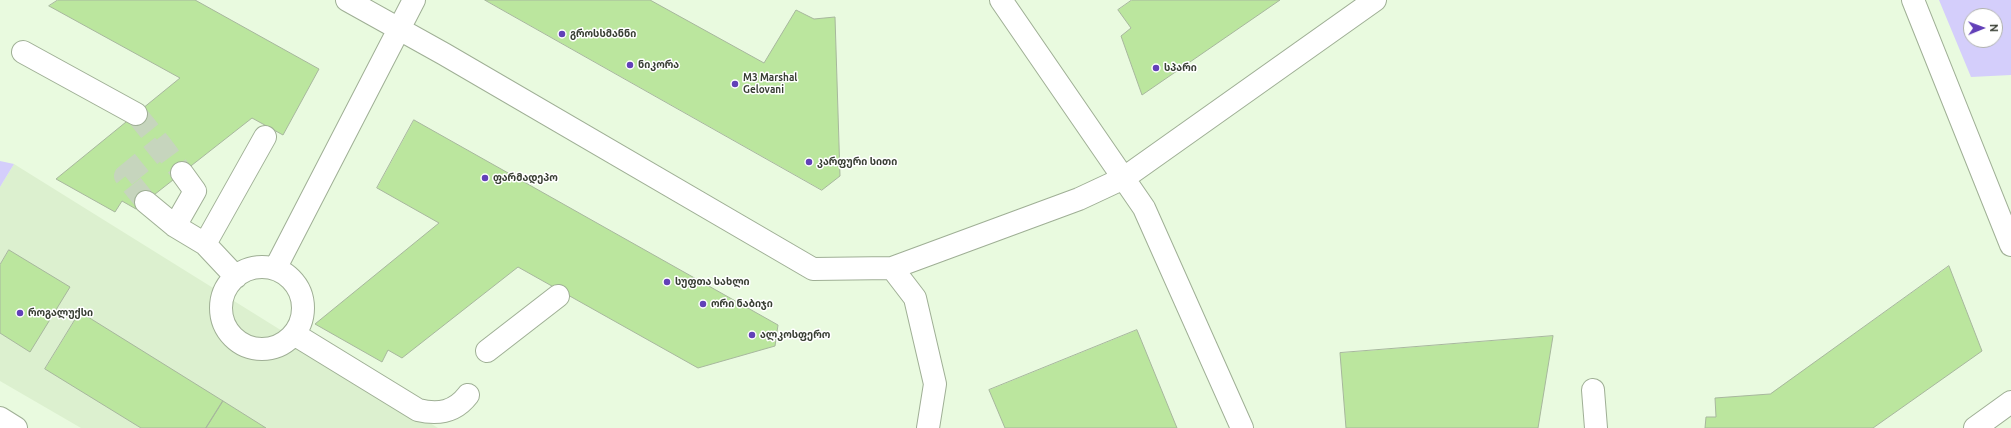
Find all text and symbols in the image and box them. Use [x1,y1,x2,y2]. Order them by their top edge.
north arrow [1963,8,2003,48]
text: N [1988,24,2000,32]
place label: გროსსმანნი [570,28,636,40]
marker: გროსსმანნი [557,29,567,39]
place label: ნიკორა [638,59,679,71]
marker: ნიკორა [625,60,635,70]
place label: სპარი [1164,62,1197,74]
marker: სპარი [1151,63,1161,73]
place label: M3 Marshal Gelovani [743,72,797,96]
marker: M3 Marshal Gelovani [730,79,740,89]
place label: კარფური სითი [817,156,897,168]
marker: კარფური სითი [804,157,814,167]
place label: ფარმადეპო [493,172,558,184]
marker: ფარმადეპო [480,173,490,183]
place label: სუფთა სახლი [675,276,750,288]
marker: სუფთა სახლი [662,277,672,287]
place label: ორი ნაბიჯი [711,298,773,310]
marker: ორი ნაბიჯი [698,299,708,309]
place label: როგალუქსი [28,307,93,319]
marker: როგალუქსი [15,308,25,318]
place label: ალკოსფერო [760,329,830,341]
marker: ალკოსფერო [747,330,757,340]

